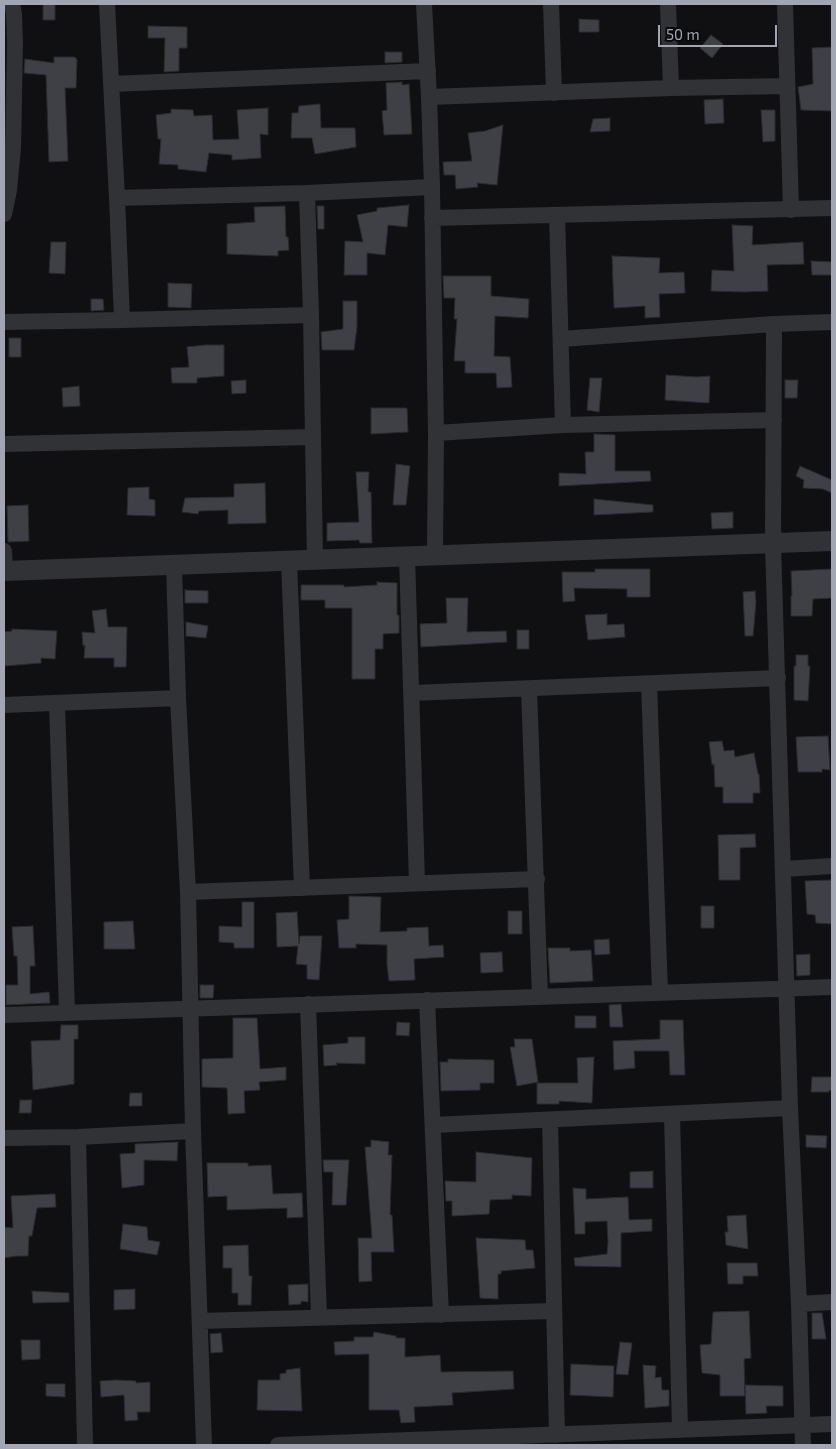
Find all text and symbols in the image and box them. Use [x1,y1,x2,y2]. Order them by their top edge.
scale bar [661,15,780,47]
text: 50 m [666,25,700,43]

